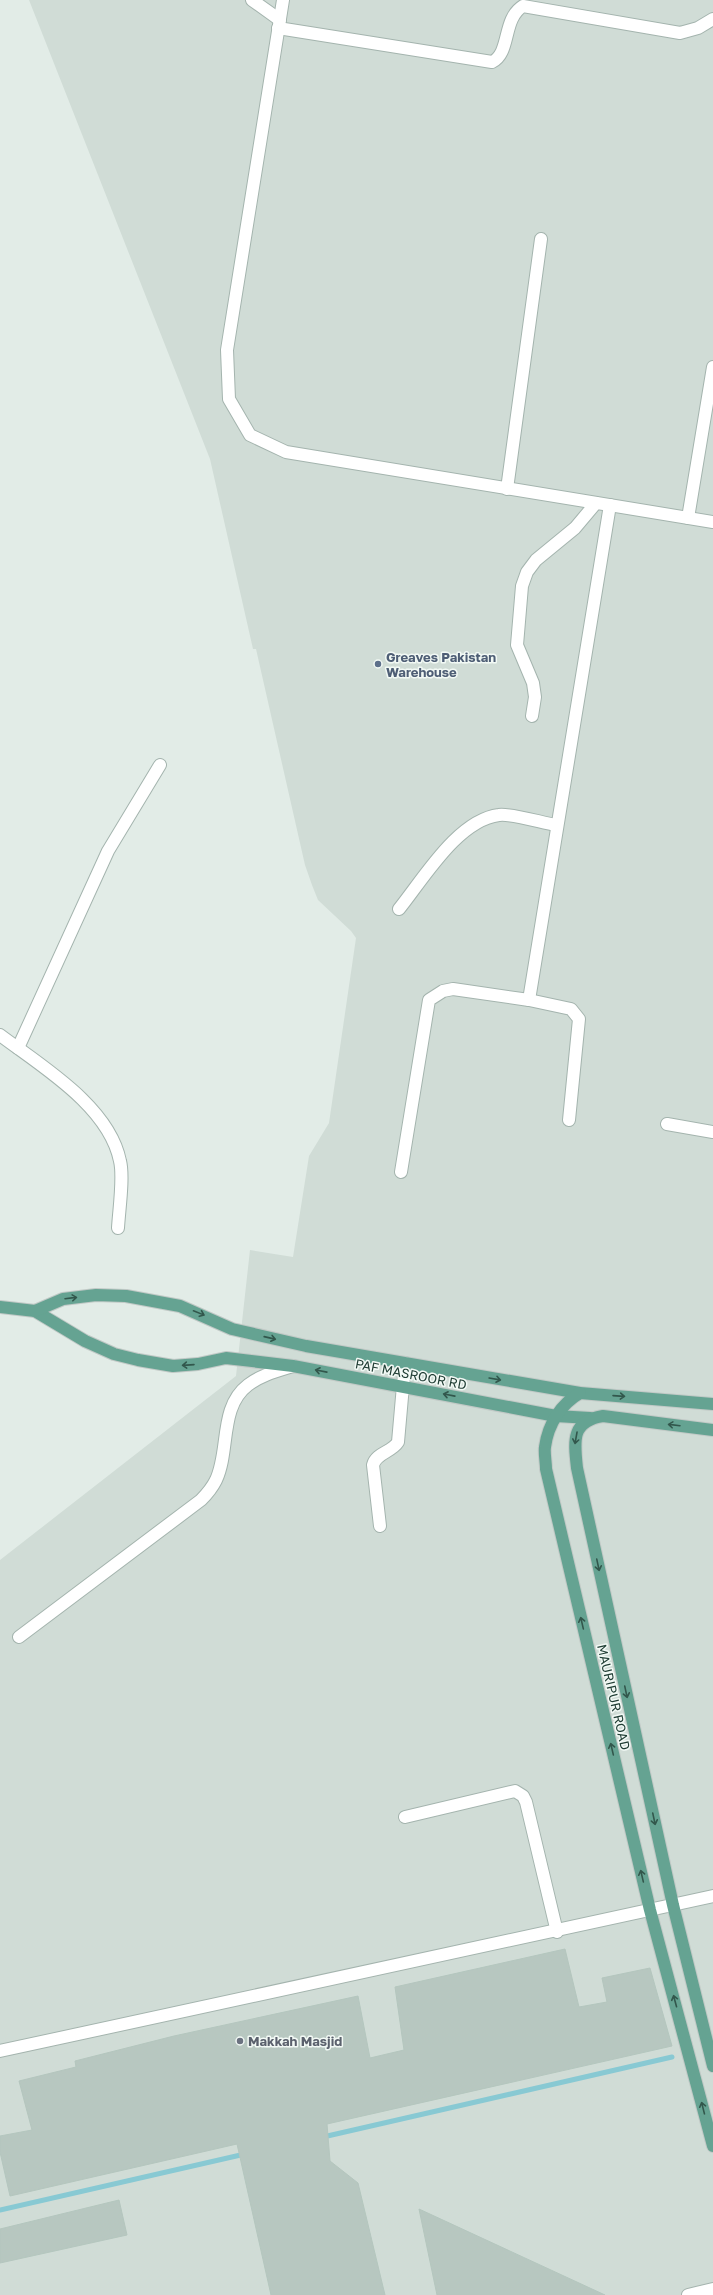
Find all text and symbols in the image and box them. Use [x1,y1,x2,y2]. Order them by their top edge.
place label: Greaves Pakistan Warehouse [386,649,496,680]
marker: Greaves Pakistan Warehouse [373,659,383,669]
one-way arrow [64,1294,77,1302]
one-way arrow [192,1310,204,1317]
one-way arrow [263,1335,276,1342]
street label: PAF MASROOR RD [354,1355,468,1393]
one-way arrow [182,1361,195,1368]
one-way arrow [315,1367,328,1375]
one-way arrow [488,1375,501,1383]
one-way arrow [442,1391,455,1399]
one-way arrow [612,1393,625,1400]
one-way arrow [668,1421,681,1429]
one-way arrow [572,1431,580,1444]
one-way arrow [595,1558,603,1571]
one-way arrow [578,1617,586,1630]
street label: MAURIPUR ROAD [594,1643,634,1751]
one-way arrow [623,1685,631,1698]
one-way arrow [608,1743,616,1756]
one-way arrow [651,1812,659,1825]
one-way arrow [638,1870,645,1883]
one-way arrow [671,1995,678,2008]
place label: Makkah Masjid [248,2033,342,2049]
marker: Makkah Masjid [235,2036,245,2046]
one-way arrow [699,2102,707,2115]

